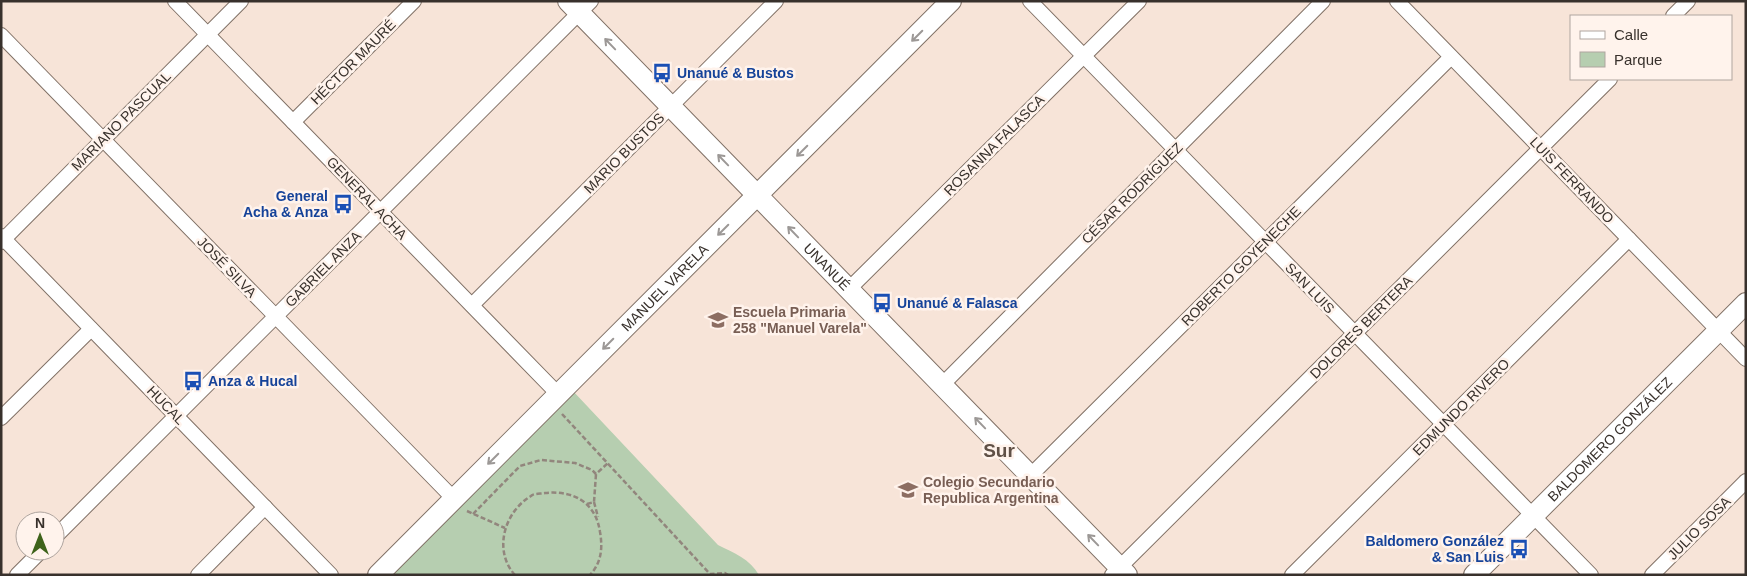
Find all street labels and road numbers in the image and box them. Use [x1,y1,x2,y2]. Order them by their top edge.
street label: HÉCTOR MAURÉ [307,16,399,108]
street label: MARIANO PASCUAL [68,68,174,174]
street label: ROSANNA FALASCA [940,91,1048,199]
street label: MARIO BUSTOS [580,109,668,197]
street label: LUIS FERRANDO [1527,134,1617,226]
street label: CÉSAR RODRÍGUEZ [1078,139,1186,247]
street label: GENERAL ACHA [324,153,411,243]
street label: ROBERTO GOYENECHE [1178,203,1304,329]
street label: GABRIEL ANZA [282,227,365,310]
street label: JOSÉ SILVA [194,233,260,301]
street label: MANUEL VARELA [618,240,712,334]
street label: UNANUÉ [800,240,853,294]
street label: SAN LUIS [1282,259,1338,317]
street label: DOLORES BERTERA [1306,272,1416,382]
street label: EDMUNDO RIVERO [1409,355,1513,459]
street label: BALDOMERO GONZÁLEZ [1544,374,1675,505]
street label: HUCAL [144,382,188,428]
street label: JULIO SOSA [1664,493,1734,563]

